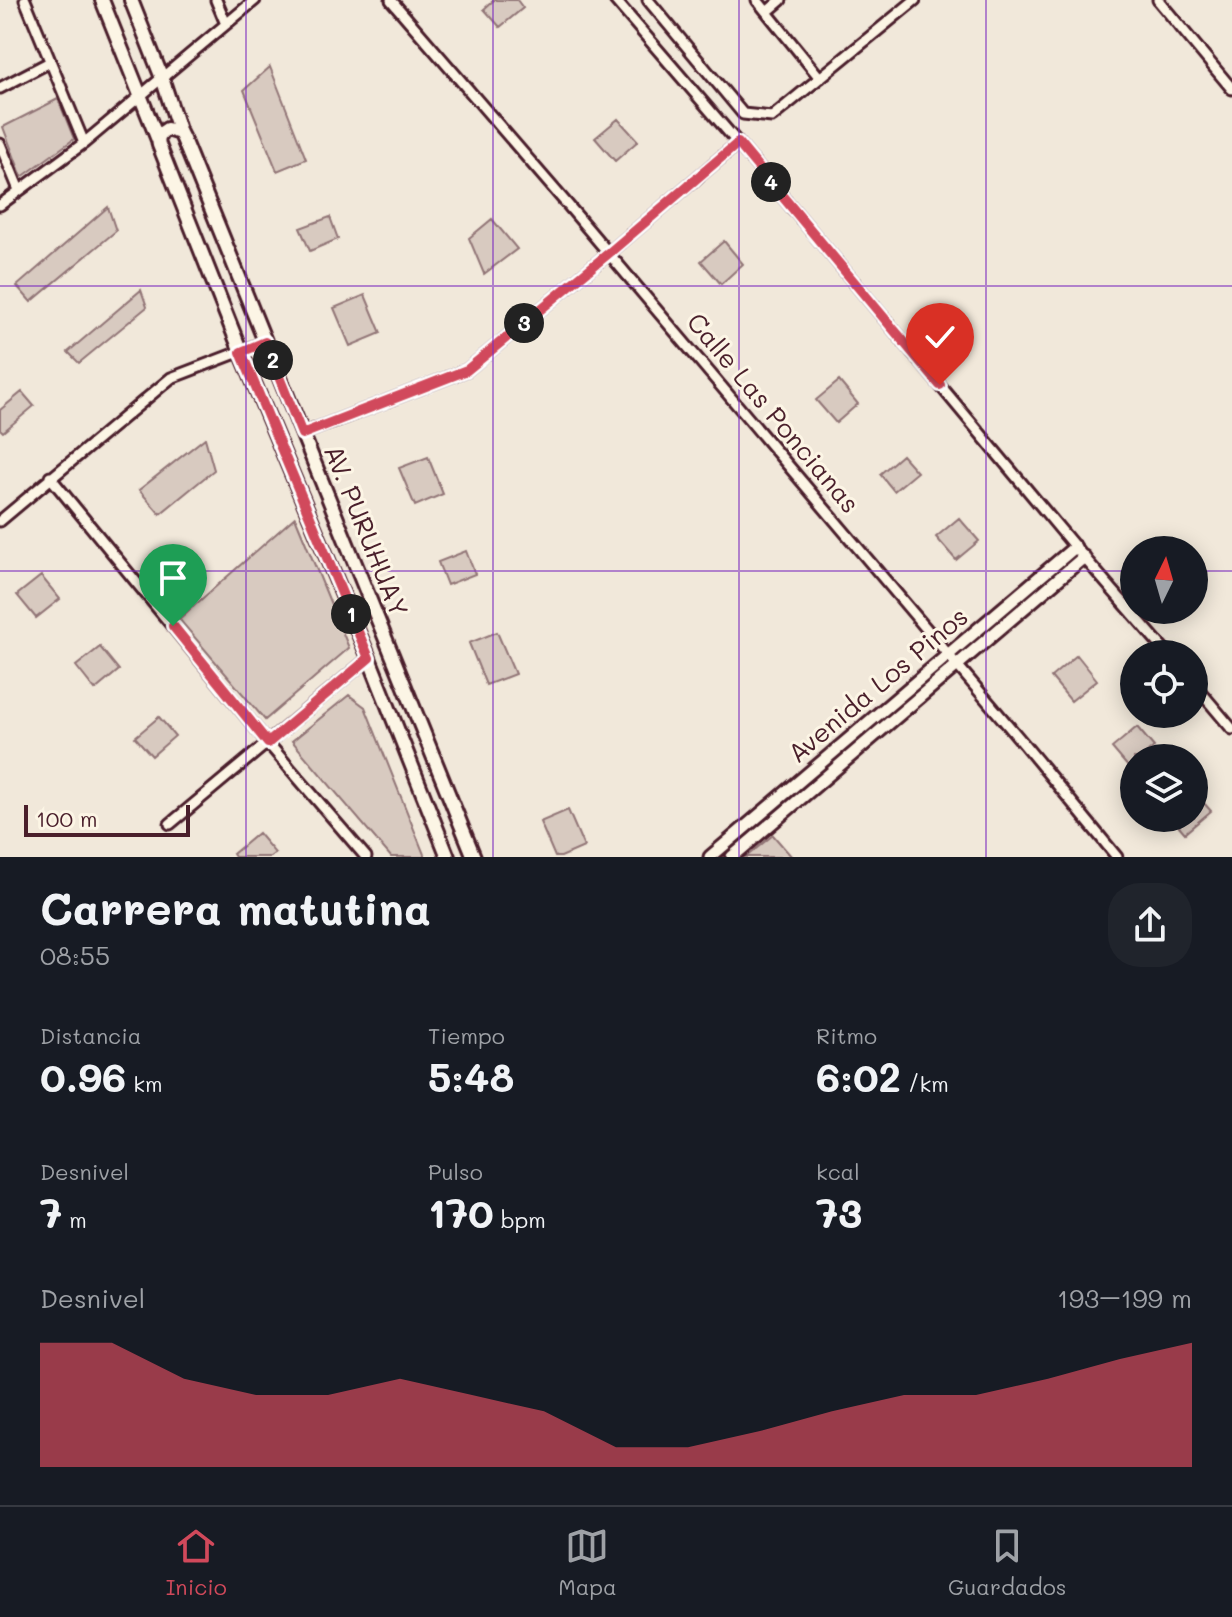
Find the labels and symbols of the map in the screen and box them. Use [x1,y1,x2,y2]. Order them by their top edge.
pin: 4 [751,162,791,202]
pin: 3 [504,303,544,343]
pin [906,303,974,385]
street label: Calle Las Poncianas [680,305,868,520]
pin: 2 [253,340,293,380]
street label: AV. PURUHUAY [317,440,417,622]
north arrow [1120,536,1208,624]
pin [139,544,207,626]
pin: 1 [331,594,371,634]
street label: Avenida Los Pinos [780,599,974,770]
scale bar [24,801,190,837]

